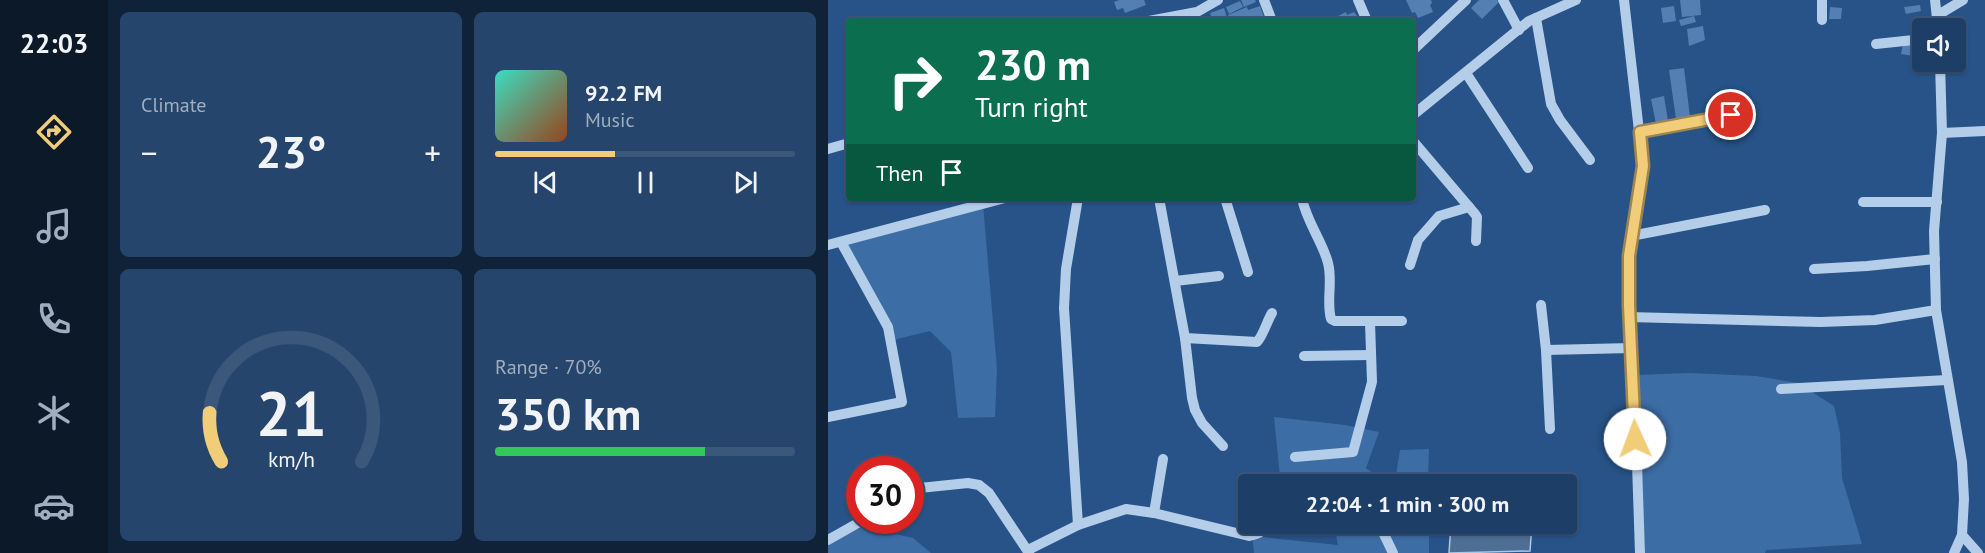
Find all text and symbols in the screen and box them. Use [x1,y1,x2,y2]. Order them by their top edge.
map controls [1912,18,1966,72]
button: sound [1912,18,1966,72]
text: 22:03 [20,26,88,60]
text: 230 m [975,37,1091,92]
icon: right [876,42,954,120]
text: 92.2 FM [585,79,662,107]
pin [1705,89,1756,140]
text: Turn right [975,90,1088,124]
text: Climate [141,92,207,118]
icon: arrive [1714,98,1747,131]
text: Music [585,107,634,133]
icon: directions [33,111,75,153]
text: 23° [256,122,326,180]
text: − [141,131,158,174]
text: + [424,131,441,174]
icon: arrive [935,156,968,189]
text: Then [876,159,923,187]
icon: previous [529,166,562,199]
icon: pause [629,166,662,199]
icon: next [729,166,762,199]
icon: music [33,205,75,247]
icon: phone [33,298,75,340]
text: Range · 70% [495,354,602,380]
text: 21 [256,372,326,453]
text: 350 km [495,384,641,442]
icon: climate [33,392,75,434]
position arrow [1603,407,1667,471]
text: km/h [267,445,314,473]
speed limit sign: 30 [846,456,924,534]
icon: car [33,485,75,527]
text: 22:04 · 1 min · 300 m [1306,490,1509,518]

